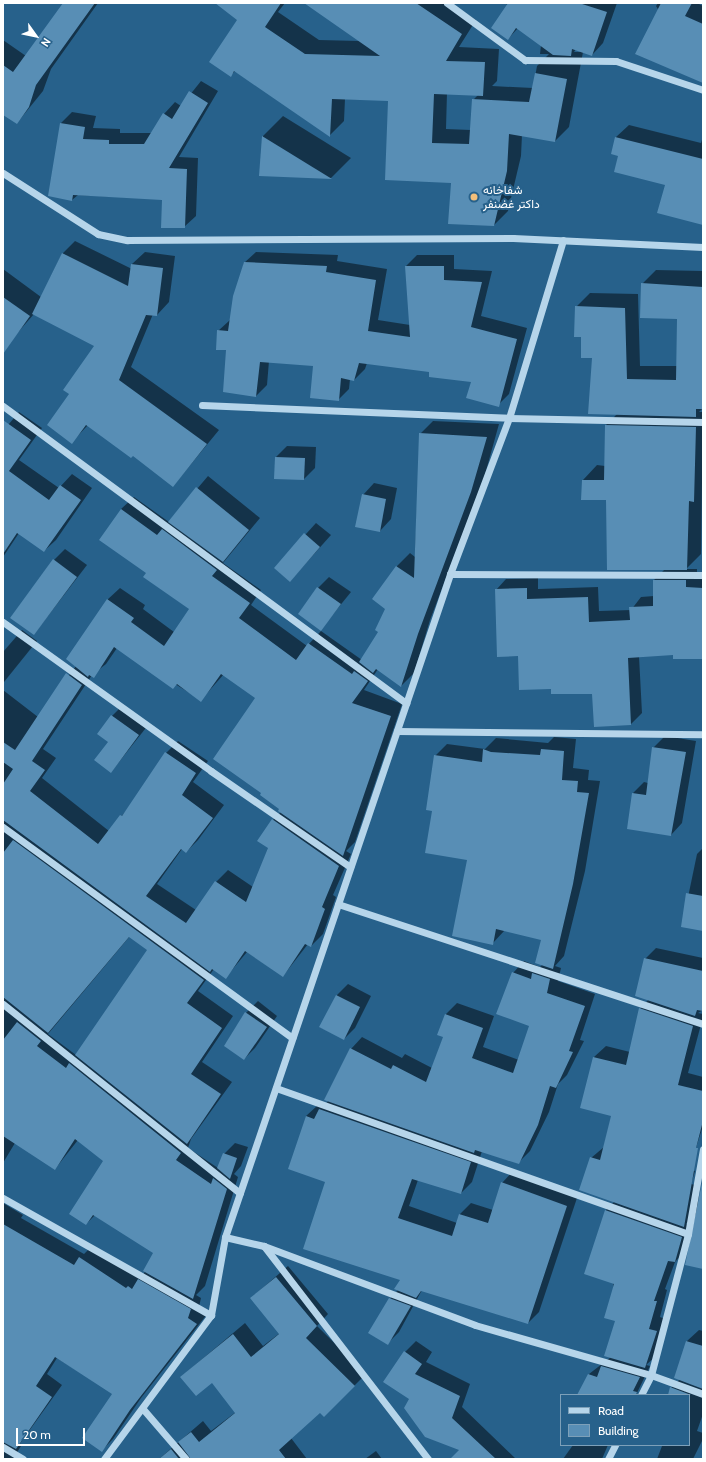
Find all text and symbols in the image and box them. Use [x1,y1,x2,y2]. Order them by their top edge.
north arrow [16,16,56,56]
text: N [38,35,54,50]
place label: شفاخانه داکتر غضنفر [483,183,540,211]
marker: شفاخانه داکتر غضنفر [468,191,480,203]
legend [560,1394,690,1446]
text: Road [598,1403,624,1418]
scale bar [18,1420,87,1446]
text: Building [598,1423,639,1438]
text: 20 m [23,1427,51,1442]

